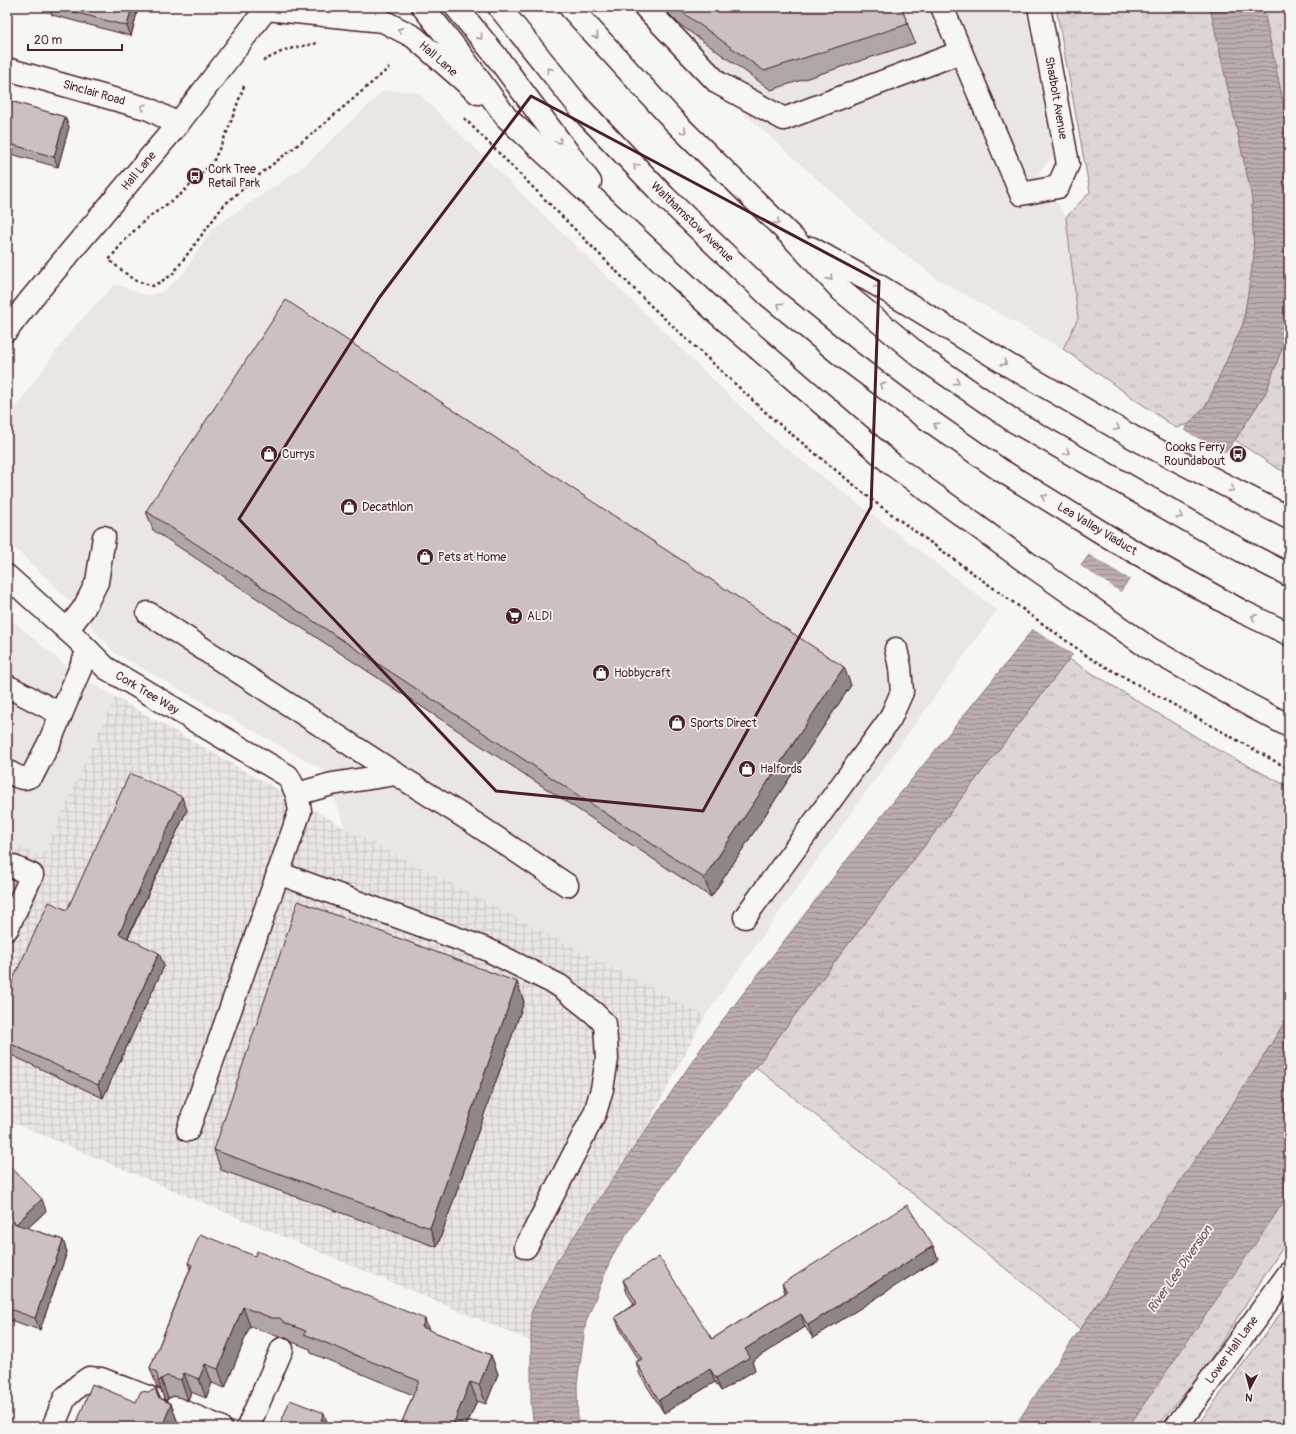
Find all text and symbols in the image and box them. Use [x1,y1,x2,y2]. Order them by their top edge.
scale bar [28,26,122,52]
one-way arrow [397,27,405,35]
one-way arrow [591,31,599,39]
text: 20 m [34,33,63,48]
one-way arrow [476,33,483,40]
street label: Hall Lane [416,38,460,80]
street label: Shadbolt Avenue [1041,56,1071,141]
one-way arrow [547,67,554,74]
street label: Sinclair Road [61,77,127,109]
one-way arrow [140,103,147,112]
one-way arrow [679,127,687,134]
one-way arrow [554,136,561,143]
street label: Hall Lane [118,148,160,194]
place label: Cork Tree Retail Park [208,162,260,191]
one-way arrow [634,164,641,171]
bus stop icon: Cork Tree Retail Park [185,166,205,186]
street label: Walthamstow Avenue [647,179,737,265]
one-way arrow [772,217,780,225]
one-way arrow [825,273,832,281]
one-way arrow [873,281,880,288]
one-way arrow [777,303,784,310]
one-way arrow [1000,358,1007,365]
one-way arrow [953,377,960,385]
one-way arrow [879,383,886,390]
one-way arrow [933,423,940,430]
one-way arrow [1113,423,1120,430]
place label: Cooks Ferry Roundabout [1164,440,1225,469]
shop icon: Currys [259,444,279,464]
bus stop icon: Cooks Ferry Roundabout [1228,444,1248,464]
place label: Currys [282,447,315,462]
one-way arrow [1063,447,1070,454]
one-way arrow [1227,484,1235,492]
one-way arrow [1041,494,1048,502]
shop icon: Decathlon [339,497,359,517]
street label: Lea Valley Viaduct [1054,499,1140,559]
place label: Decathlon [362,500,413,515]
one-way arrow [1176,512,1183,519]
shop icon: Pets at Home [415,547,435,567]
place label: Pets at Home [438,550,506,565]
supermarket icon: ALDI [504,606,524,626]
place label: ALDI [527,609,552,624]
one-way arrow [1250,614,1258,622]
shop icon: Hobbycraft [591,663,611,683]
place label: Hobbycraft [614,666,671,681]
street label: Cork Tree Way [113,668,181,718]
shop icon: Sports Direct [667,713,687,733]
place label: Sports Direct [690,716,757,731]
shop icon: Halfords [737,759,757,779]
place label: Halfords [760,762,803,777]
water label: River Lee Diversion [1144,1222,1216,1316]
street label: Lower Hall Lane [1202,1313,1262,1387]
north arrow [1230,1368,1270,1408]
text: N [1244,1391,1253,1404]

